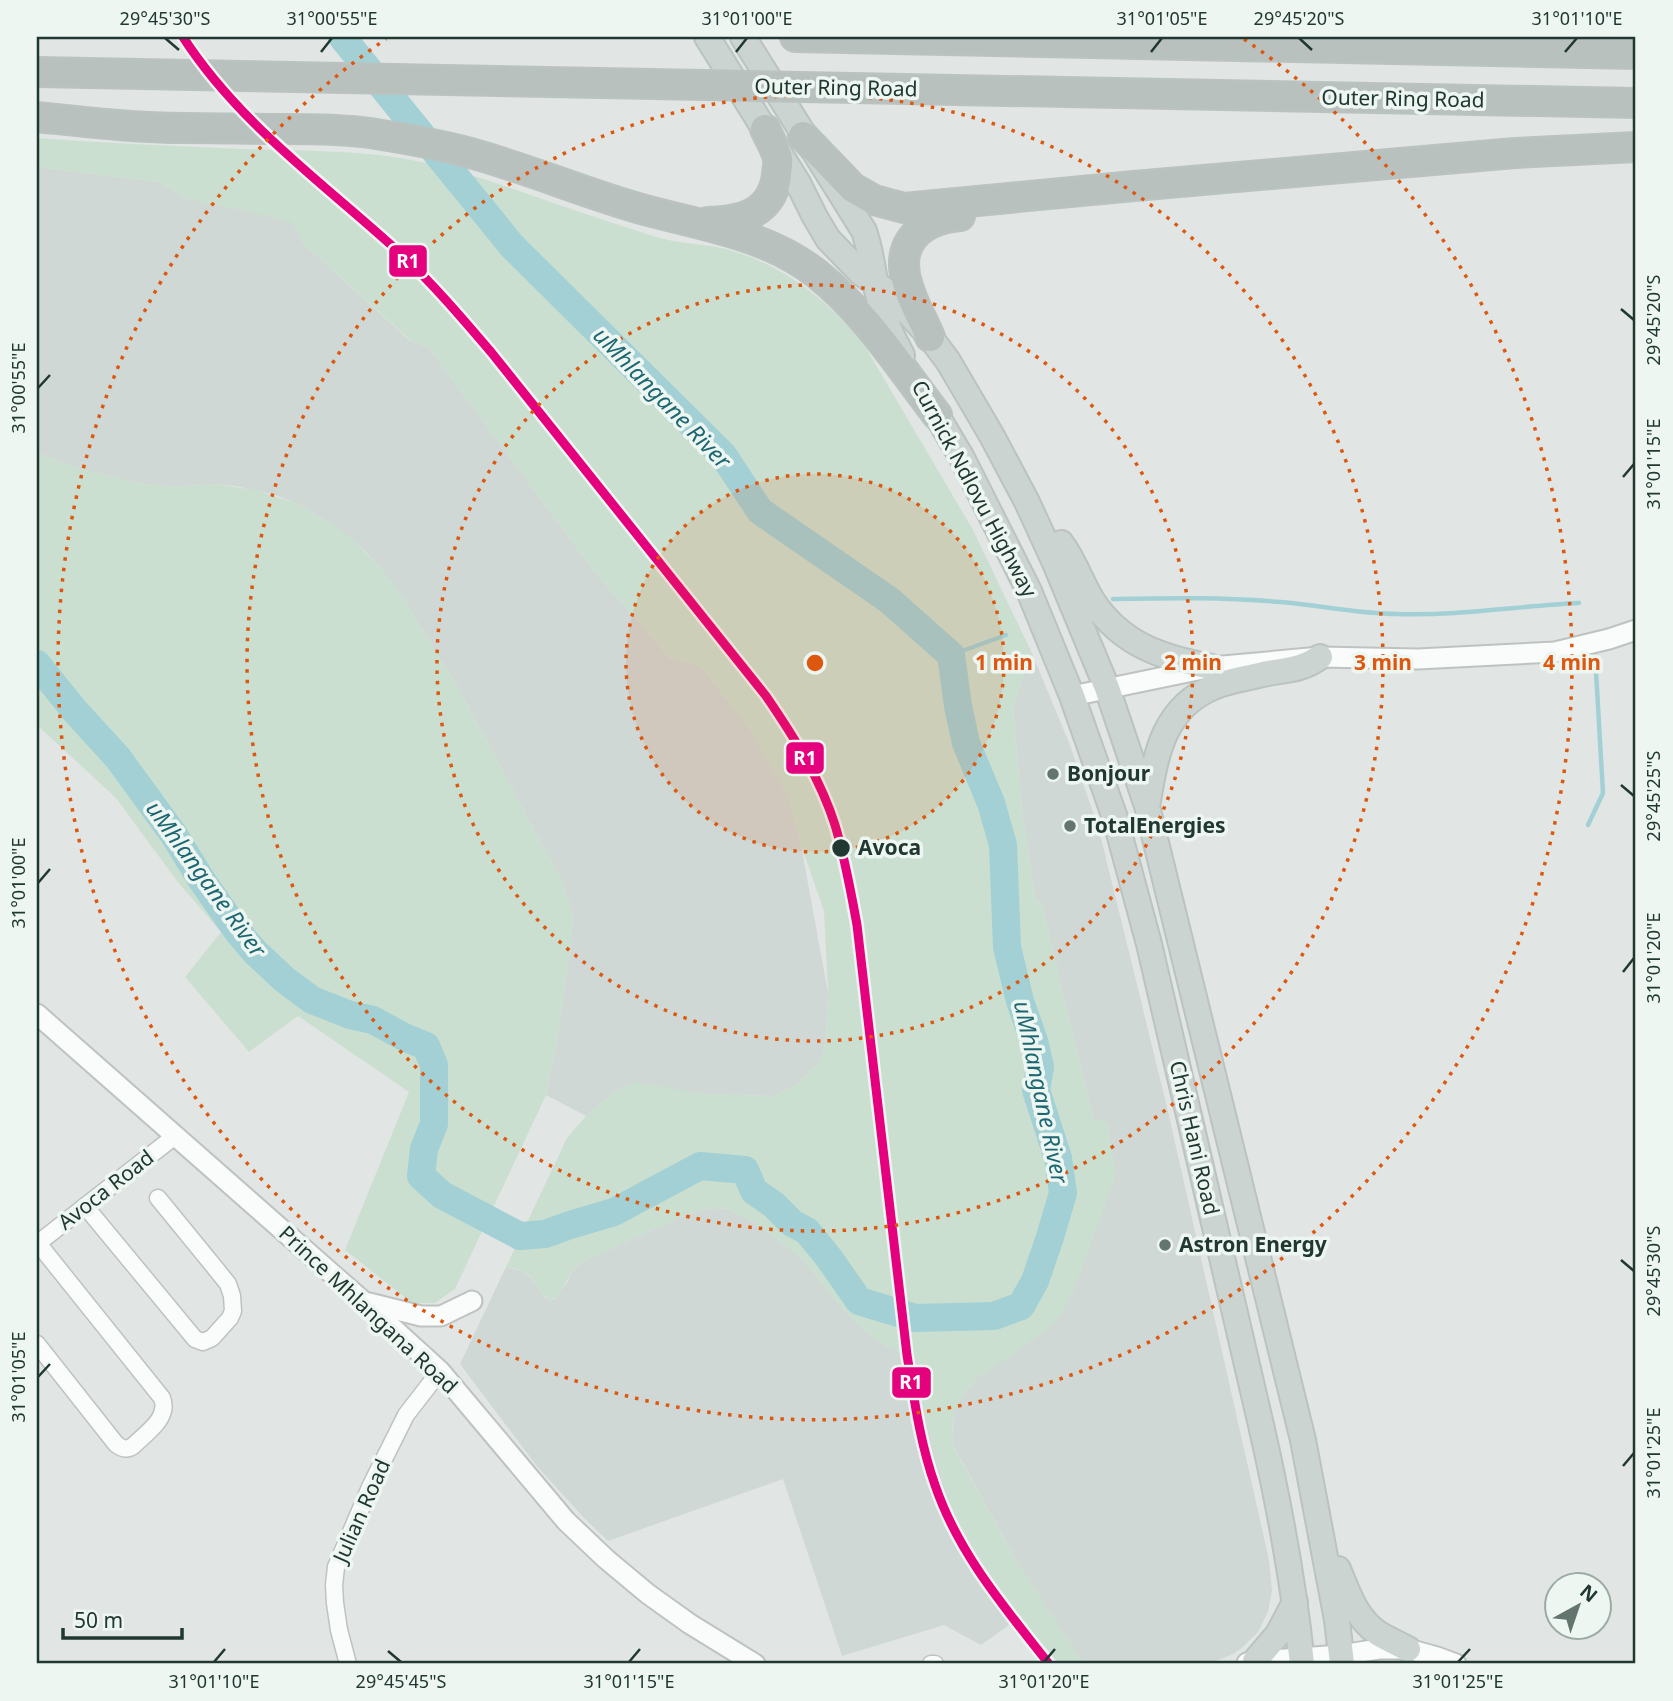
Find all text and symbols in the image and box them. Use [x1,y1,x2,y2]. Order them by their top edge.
text: 29°45'30"S [120,6,210,30]
text: 31°00'55"E [287,6,377,30]
text: 31°01'00"E [702,6,792,30]
text: 31°01'05"E [1117,6,1207,30]
text: 29°45'20"S [1254,6,1344,30]
text: 31°01'10"E [1532,6,1622,30]
street label: Outer Ring Road [754,72,918,102]
street label: Outer Ring Road [1321,83,1485,113]
line badge: R1 [388,244,428,278]
text: R1 [396,248,420,274]
text: 29°45'20"S [1641,275,1665,365]
water label: uMhlangane River [587,319,739,476]
text: 31°00'55"E [6,343,30,433]
street label: Curnick Ndlovu Highway [906,375,1044,602]
text: 31°01'15"E [1641,419,1665,509]
text: 1 min [975,648,1033,676]
text: 2 min [1164,648,1222,676]
text: 3 min [1354,648,1412,676]
text: 4 min [1543,648,1601,676]
centre of rings [803,651,827,675]
line badge: R1 [785,741,825,775]
text: R1 [793,745,817,771]
text: 29°45'25"S [1641,751,1665,841]
place label: Bonjour [1067,759,1151,787]
marker: Bonjour [1045,766,1061,782]
water label: uMhlangane River [139,794,275,964]
place label: TotalEnergies [1084,811,1225,839]
marker: TotalEnergies [1062,818,1078,834]
place label: Avoca [858,833,921,861]
marker: Avoca [830,837,852,859]
text: 31°01'00"E [6,838,30,928]
text: 31°01'20"E [1641,913,1665,1003]
water label: uMhlangane River [1007,998,1077,1187]
street label: Chris Hani Road [1164,1058,1226,1218]
street label: Avoca Road [52,1143,159,1236]
street label: Prince Mhlangana Road [273,1219,464,1400]
text: 29°45'30"S [1641,1226,1665,1316]
place label: Astron Energy [1179,1230,1327,1258]
marker: Astron Energy [1157,1237,1173,1253]
text: 31°01'05"E [6,1332,30,1422]
line badge: R1 [891,1366,932,1399]
text: R1 [899,1369,923,1395]
text: 31°01'25"E [1641,1408,1665,1498]
street label: Julian Road [325,1455,396,1568]
north arrow [1544,1572,1614,1642]
text: N [1575,1578,1603,1608]
scale bar [63,1596,182,1640]
text: 50 m [74,1606,123,1634]
text: 31°01'10"E [169,1669,259,1693]
text: 29°45'45"S [356,1669,446,1693]
text: 31°01'15"E [584,1669,674,1693]
text: 31°01'20"E [999,1669,1089,1693]
text: 31°01'25"E [1413,1669,1503,1693]

